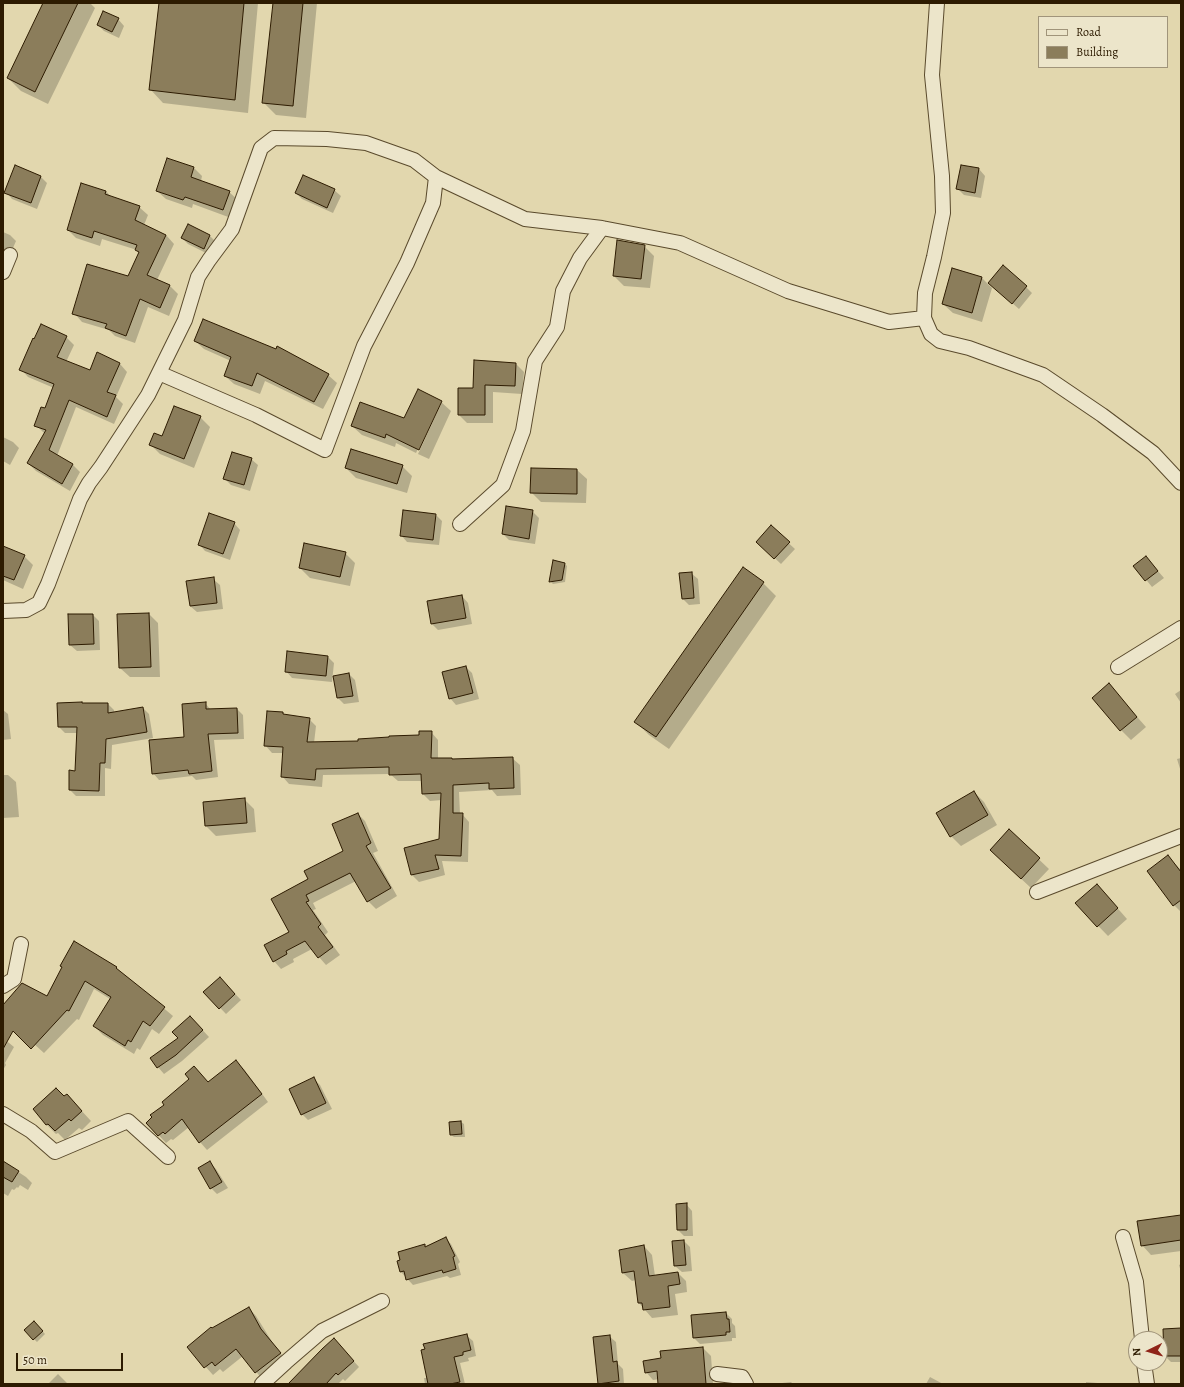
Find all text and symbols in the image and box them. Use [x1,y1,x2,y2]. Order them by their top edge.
legend [1038,16,1168,68]
text: Road [1076,24,1101,40]
text: Building [1076,44,1118,60]
north arrow [1128,1331,1168,1371]
scale bar [18,1345,125,1371]
text: N [1129,1347,1144,1357]
text: 50 m [23,1352,47,1368]

